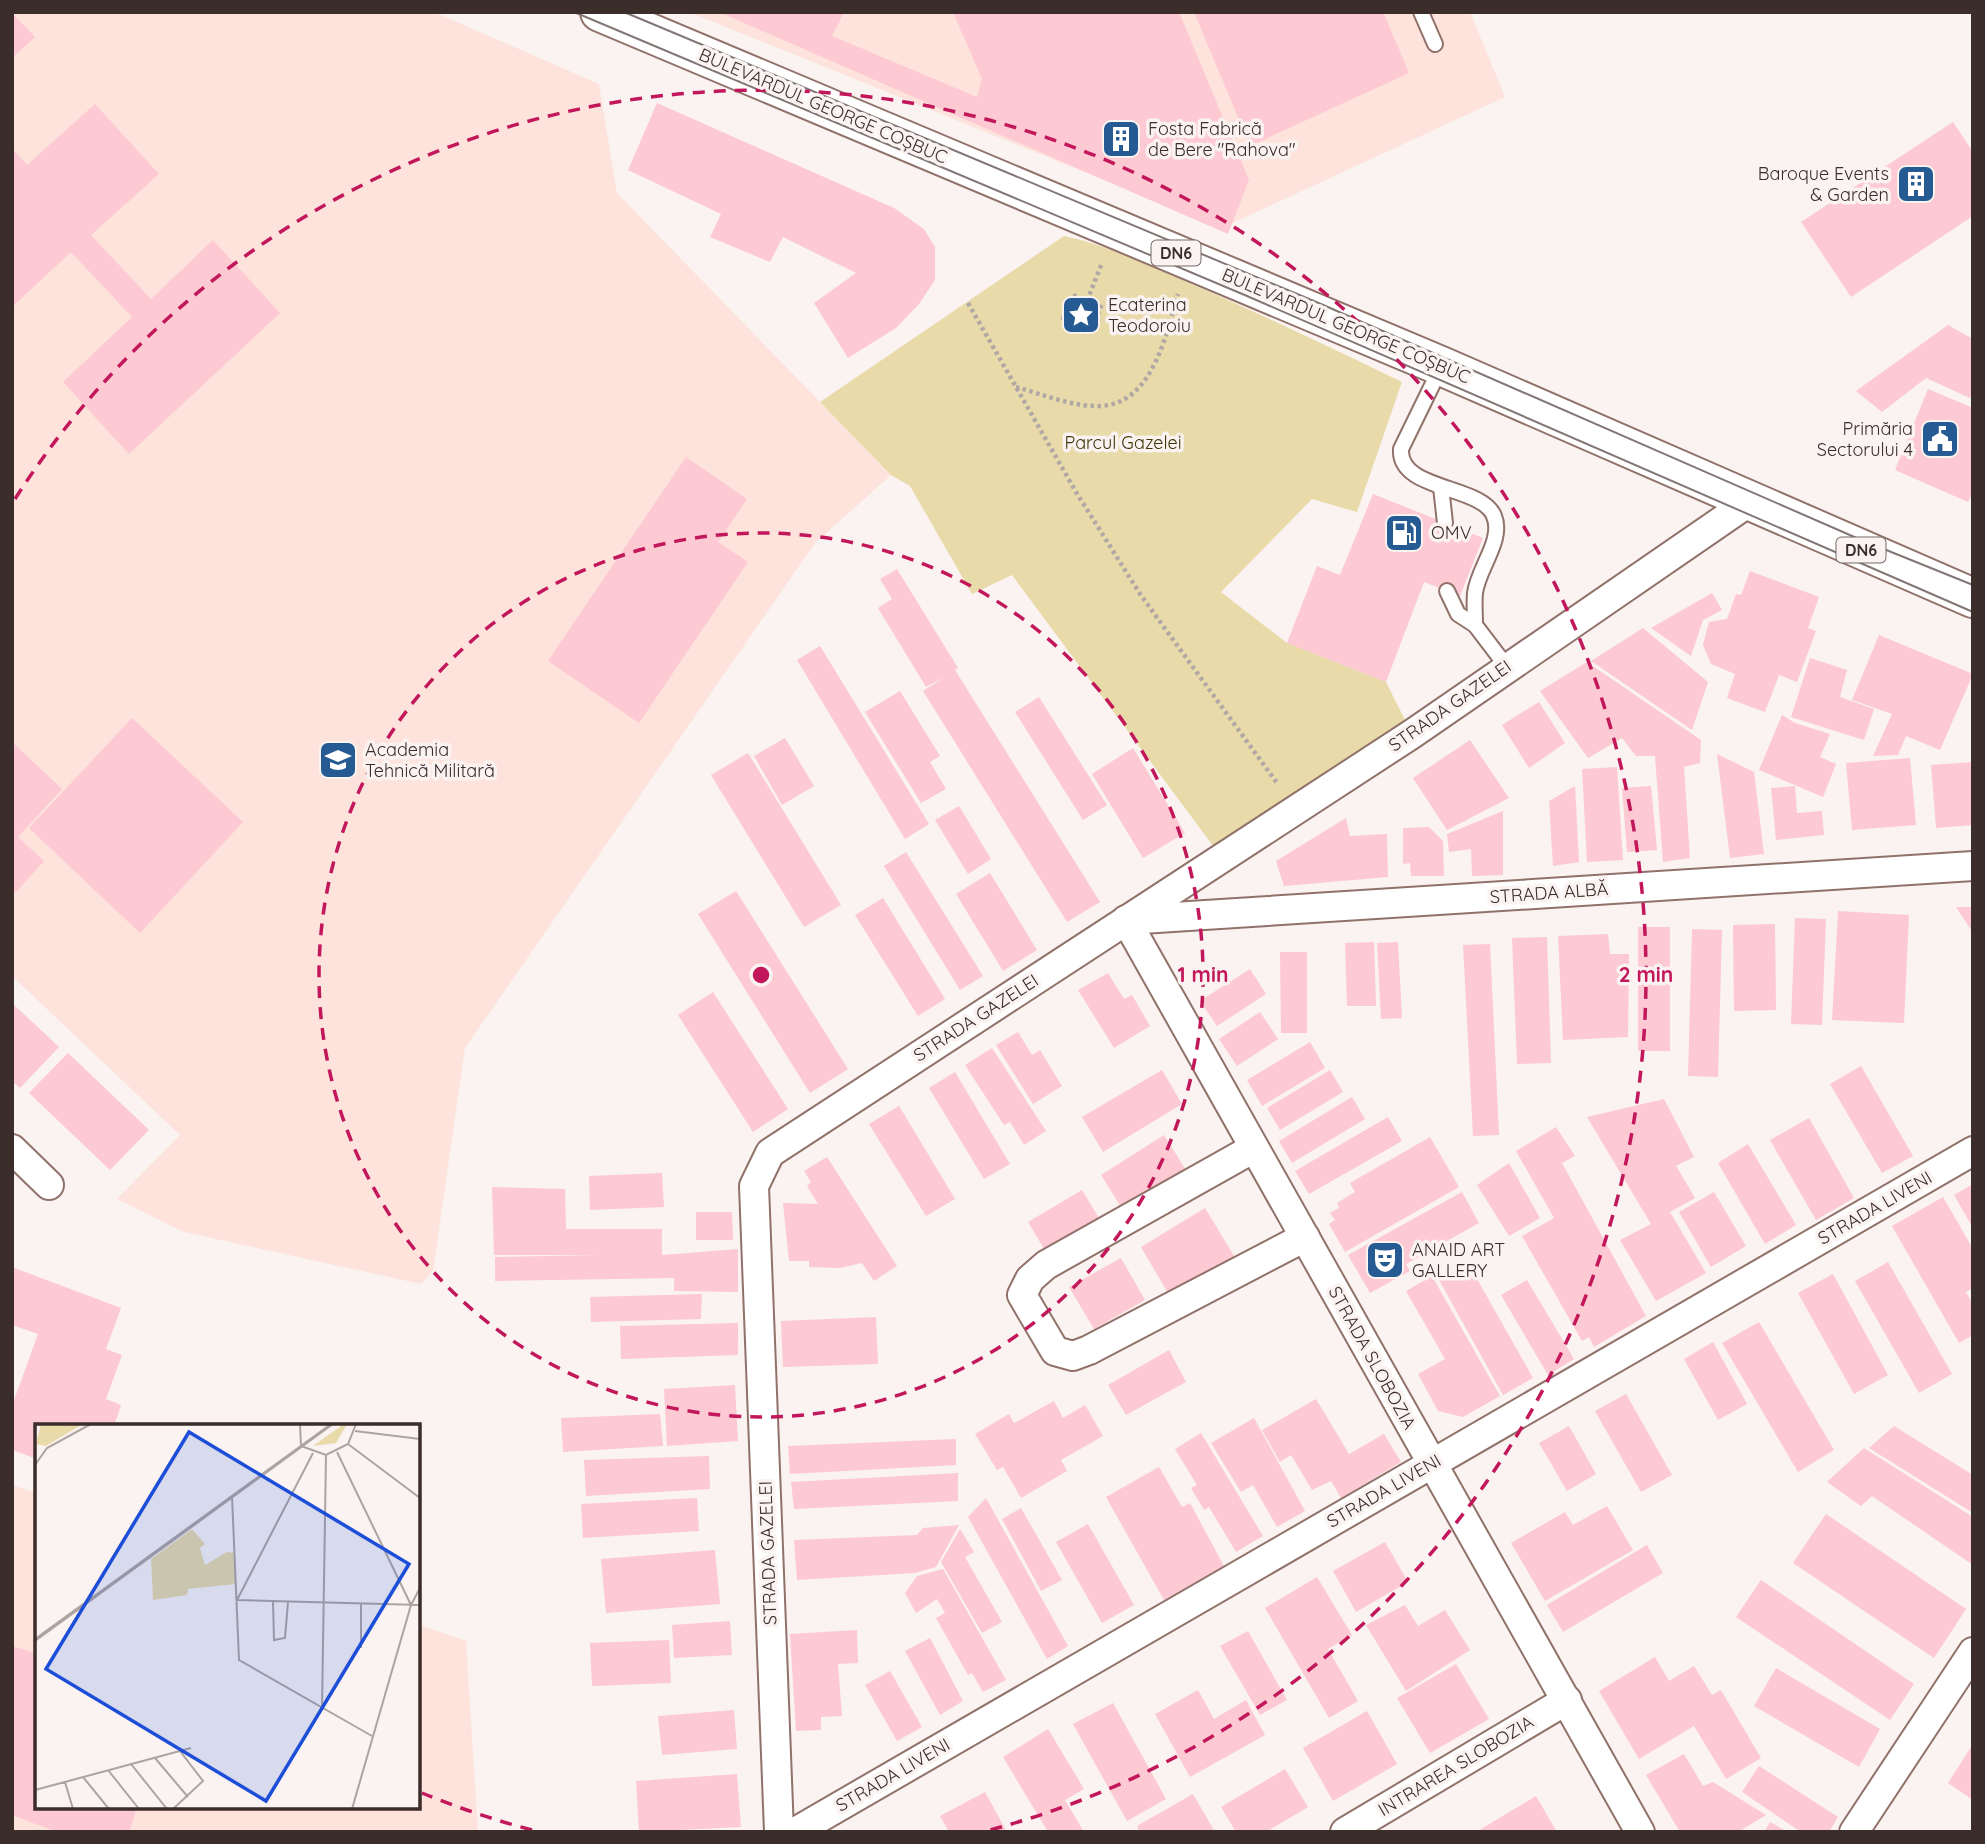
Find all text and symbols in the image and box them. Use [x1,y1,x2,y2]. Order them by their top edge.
street label: BULEVARDUL GEORGE COȘBUC [695,43,951,169]
place label: Fosta Fabrică de Bere "Rahova" [1148,117,1296,161]
building icon: Fosta Fabrică de Bere "Rahova" [1100,118,1142,160]
place label: Baroque Events & Garden [1758,162,1889,206]
building icon: Baroque Events & Garden [1895,163,1937,205]
road number: DN6 [1152,241,1200,266]
street label: BULEVARDUL GEORGE COȘBUC [1218,263,1474,389]
place label: Ecaterina Teodoroiu [1108,293,1191,337]
place icon: Ecaterina Teodoroiu [1060,294,1102,336]
place label: Primăria Sectorului 4 [1817,417,1913,461]
public building icon: Primăria Sectorului 4 [1919,418,1961,460]
park label: Parcul Gazelei [1065,431,1181,454]
fuel station icon: OMV [1383,512,1425,554]
place label: OMV [1431,521,1472,544]
road number: DN6 [1836,538,1885,562]
street label: STRADA GAZELEI [1384,655,1515,756]
place label: Academia Tehnică Militară [365,738,495,782]
school or university icon: Academia Tehnică Militară [317,739,359,781]
street label: STRADA ALBĂ [1489,877,1609,908]
text: 1 min [1178,961,1228,987]
text: 2 min [1619,961,1673,987]
centre of rings [749,963,773,987]
street label: STRADA GAZELEI [909,969,1043,1067]
street label: STRADA LIVENI [1814,1166,1936,1250]
place label: ANAID ART GALLERY [1412,1238,1505,1282]
theatre icon: ANAID ART GALLERY [1364,1239,1406,1281]
street label: STRADA SLOBOZIA [1323,1282,1422,1434]
inset map [35,1424,420,1809]
street label: STRADA LIVENI [1323,1449,1445,1533]
street label: STRADA GAZELEI [753,1480,782,1626]
street label: INTRAREA SLOBOZIA [1374,1710,1538,1821]
street label: STRADA LIVENI [832,1733,954,1817]

